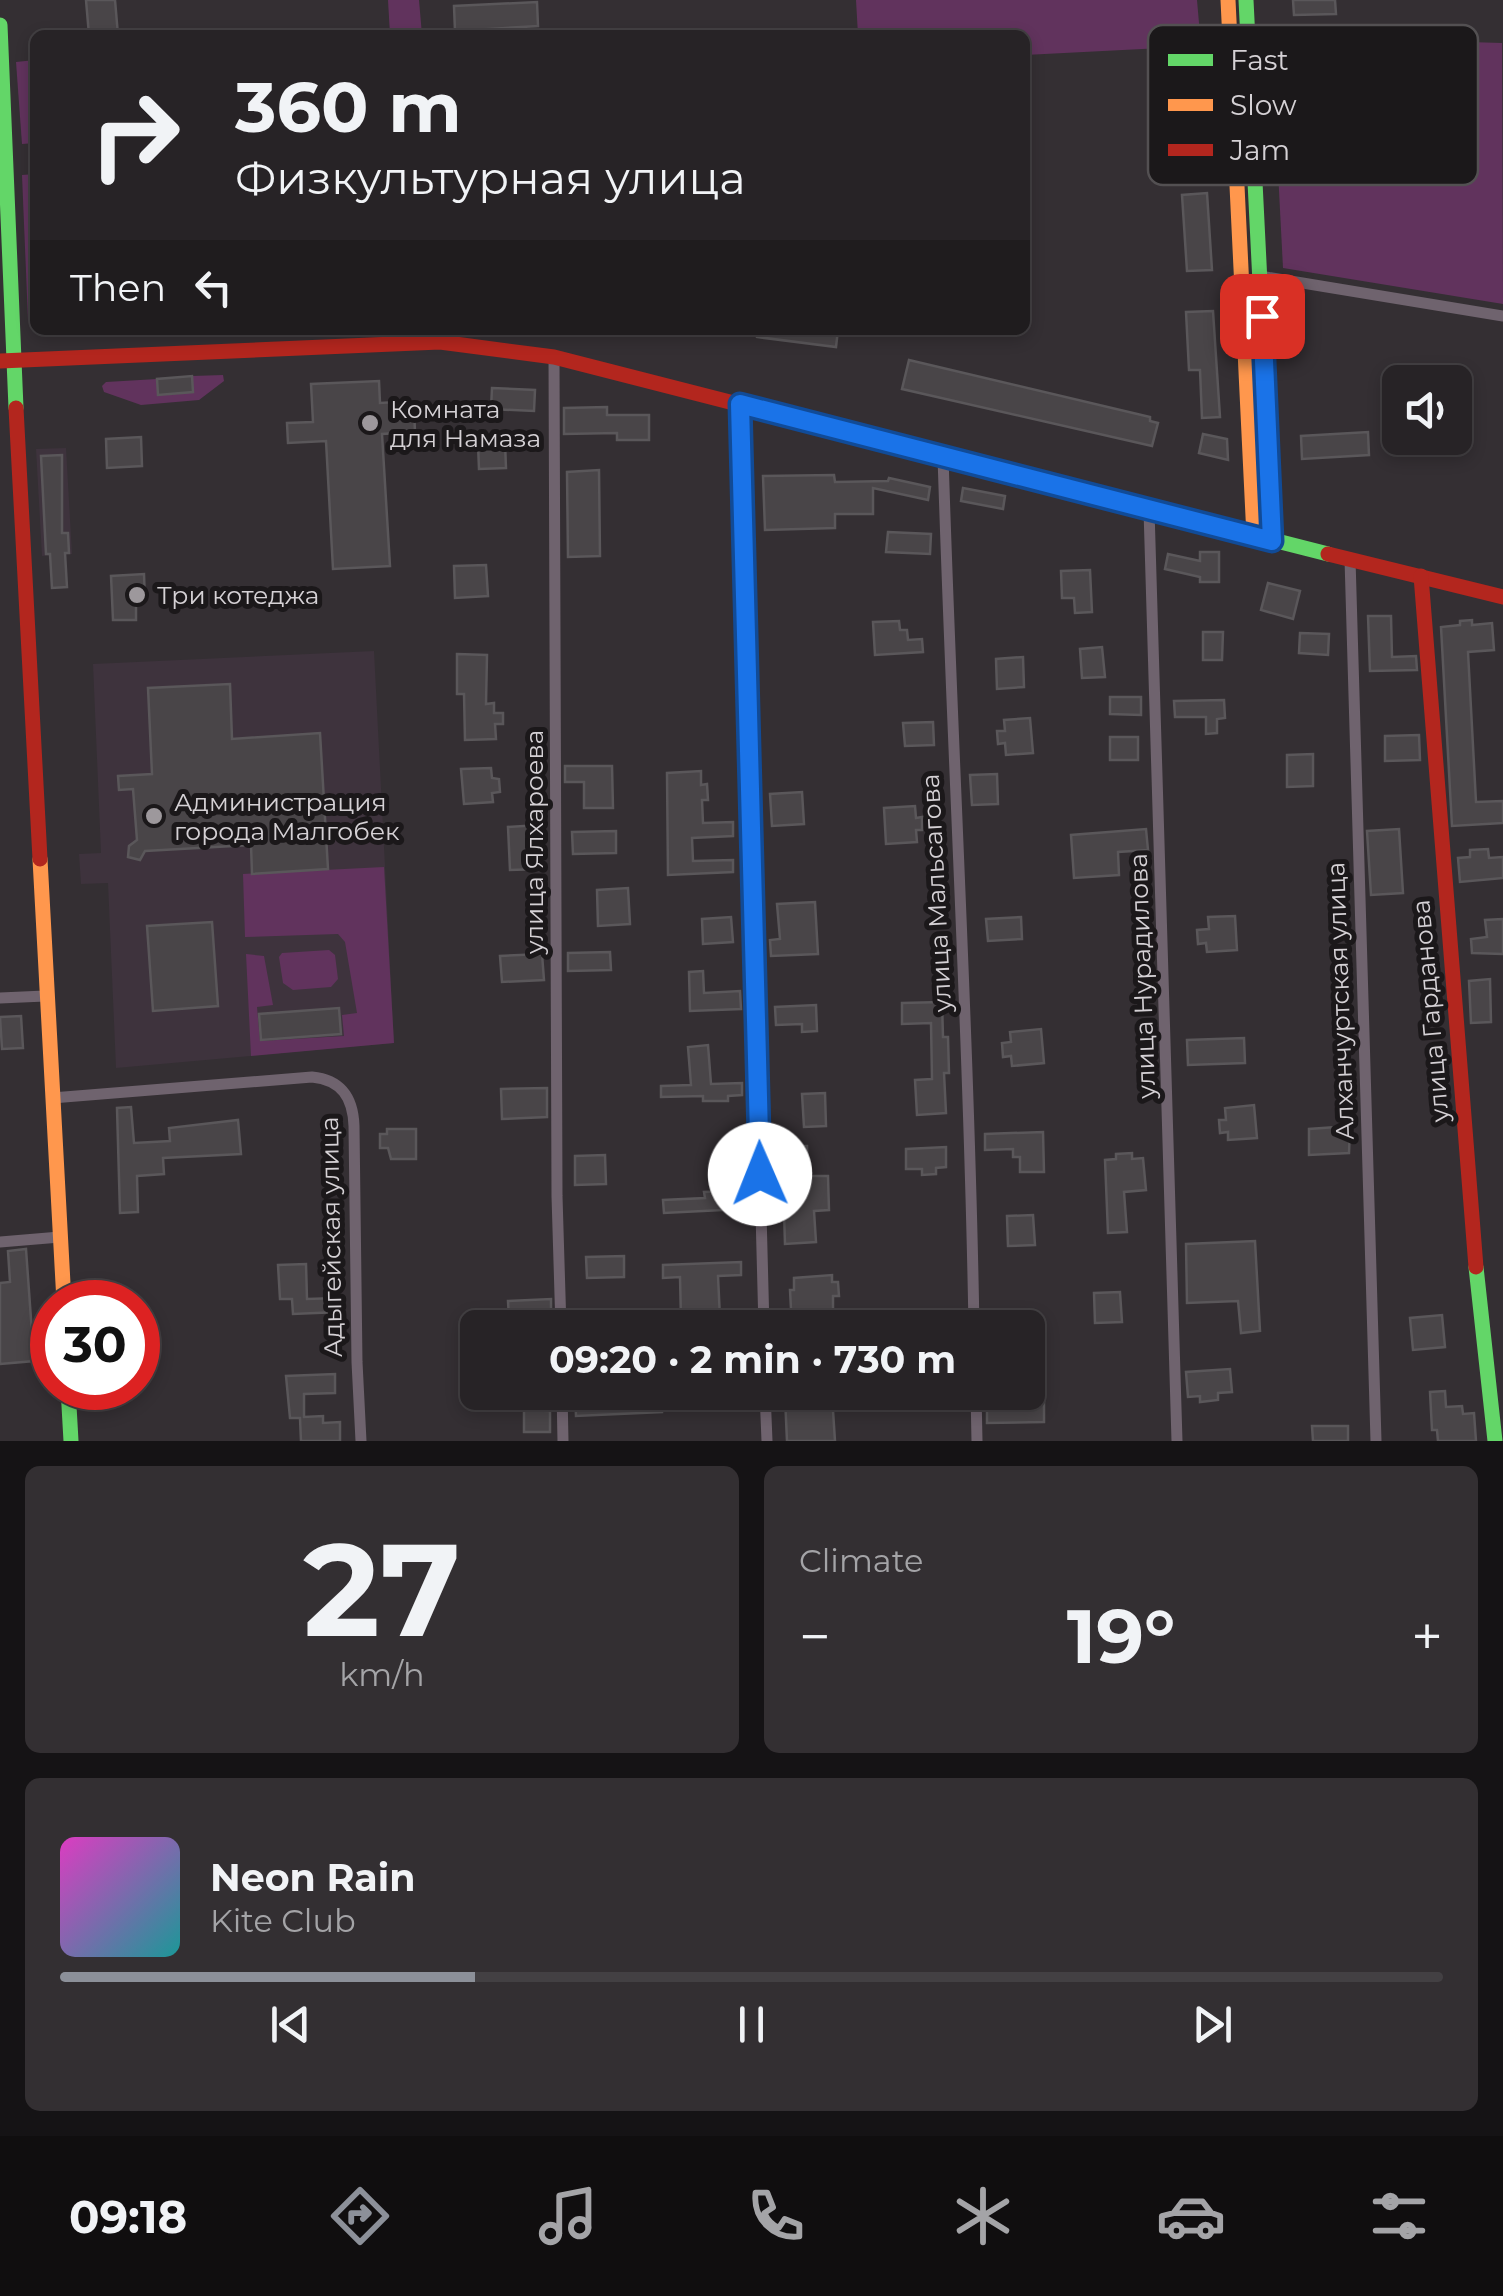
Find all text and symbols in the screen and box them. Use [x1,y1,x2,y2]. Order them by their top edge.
legend [1148,25,1478,185]
text: Fast [1230,43,1289,77]
text: 360 m [235,64,462,150]
icon: right [70,70,200,200]
text: Slow [1230,88,1297,122]
text: Jam [1229,133,1290,167]
text: Физкультурная улица [235,150,745,205]
icon: left [186,260,241,315]
text: Then [70,264,166,311]
pin [1220,274,1305,359]
icon: arrive [1235,289,1290,344]
map controls [1382,365,1472,455]
button: sound [1382,365,1472,455]
place label: Комната для Намаза [390,394,541,453]
marker: Комната для Намаза [359,412,381,434]
place label: Три котеджа [157,580,319,610]
marker: Три котеджа [126,584,148,606]
street label: улица Ялхароева [519,730,549,955]
street label: улица Мальсагова [915,773,957,1014]
place label: Администрация города Малгобек [174,787,400,846]
marker: Администрация города Малгобек [143,805,165,827]
street label: улица Нурадилова [1123,853,1161,1100]
street label: Алханчуртская улица [1320,861,1360,1141]
street label: улица Гарданова [1405,899,1455,1124]
street label: Адыгейская улица [314,1116,348,1358]
position arrow [708,1122,812,1226]
speed limit sign: 30 [30,1280,160,1410]
text: 09:20 · 2 min · 730 m [549,1336,956,1383]
text: 27 [303,1510,461,1669]
text: Climate [799,1541,923,1580]
text: 19° [1067,1590,1175,1682]
text: − [799,1603,831,1670]
text: + [1411,1603,1443,1670]
text: km/h [339,1655,425,1694]
text: Neon Rain [210,1854,415,1901]
text: Kite Club [210,1901,356,1940]
icon: previous [263,1997,318,2052]
icon: pause [724,1997,779,2052]
icon: next [1185,1997,1240,2052]
icon: directions [325,2181,395,2251]
icon: music [533,2181,603,2251]
icon: phone [741,2181,811,2251]
icon: climate [948,2181,1018,2251]
icon: car [1156,2181,1226,2251]
icon: filters [1364,2181,1434,2251]
text: 09:18 [69,2189,187,2244]

